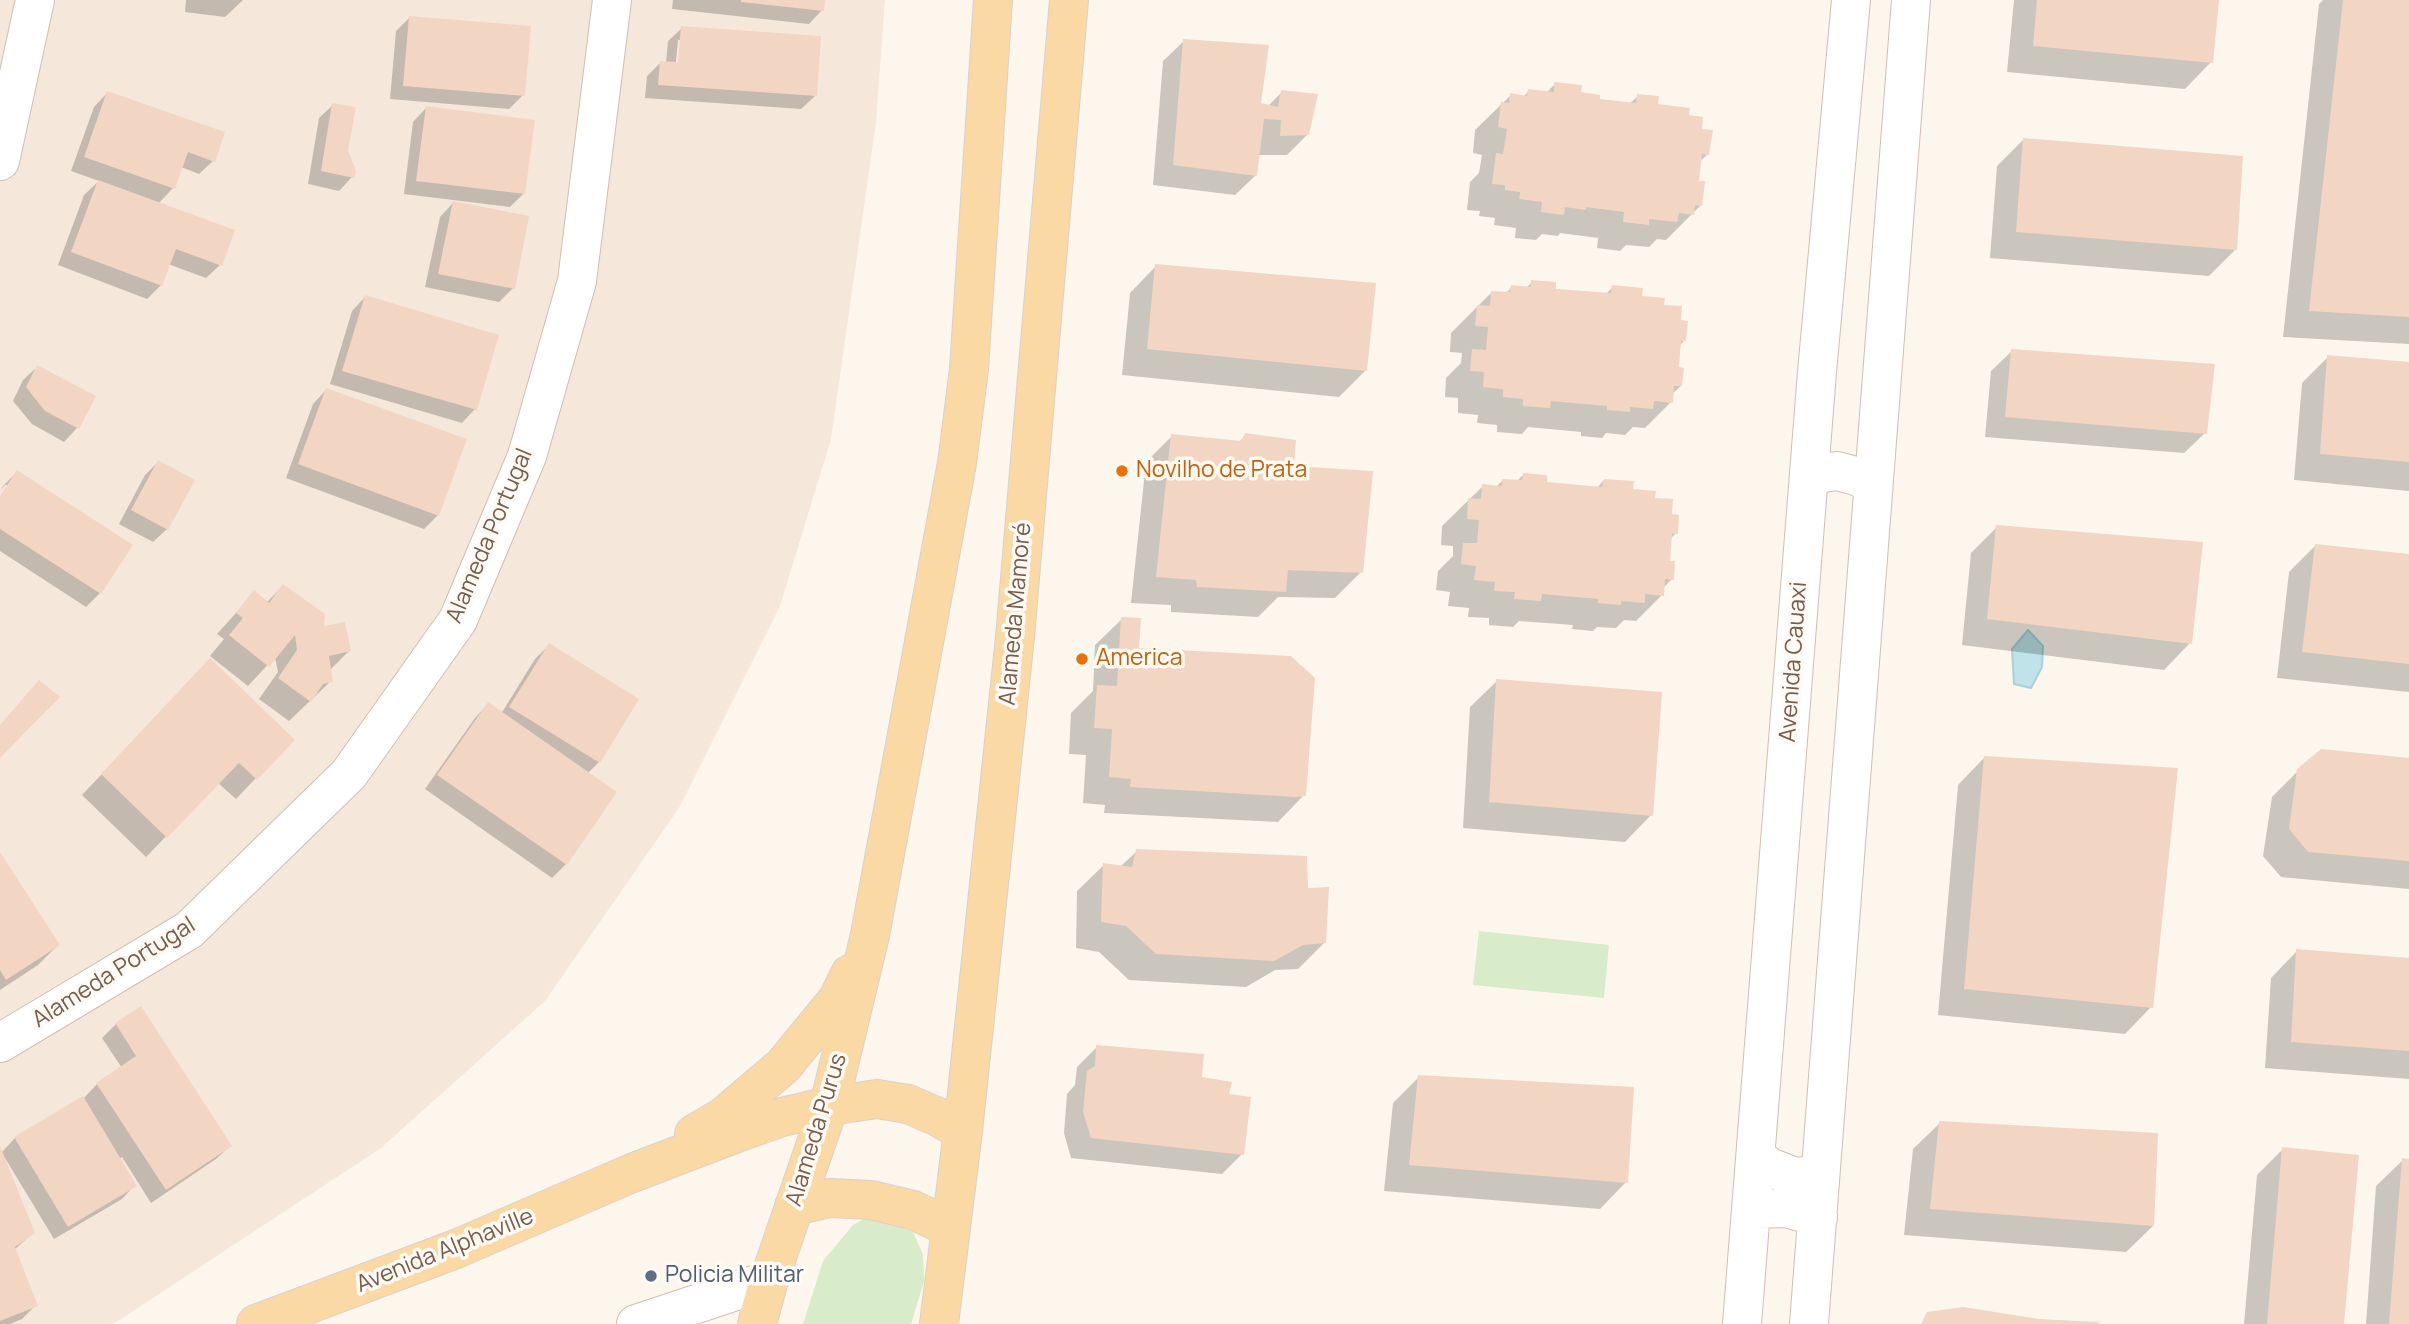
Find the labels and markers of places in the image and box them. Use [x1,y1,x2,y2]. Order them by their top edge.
place label: Novilho de Prata [1136,457,1307,485]
marker: Novilho de Prata [1114,463,1130,479]
place label: America [1096,645,1183,673]
marker: America [1074,651,1090,667]
place label: Policia Militar [665,1262,804,1290]
marker: Policia Militar [643,1268,659,1284]

